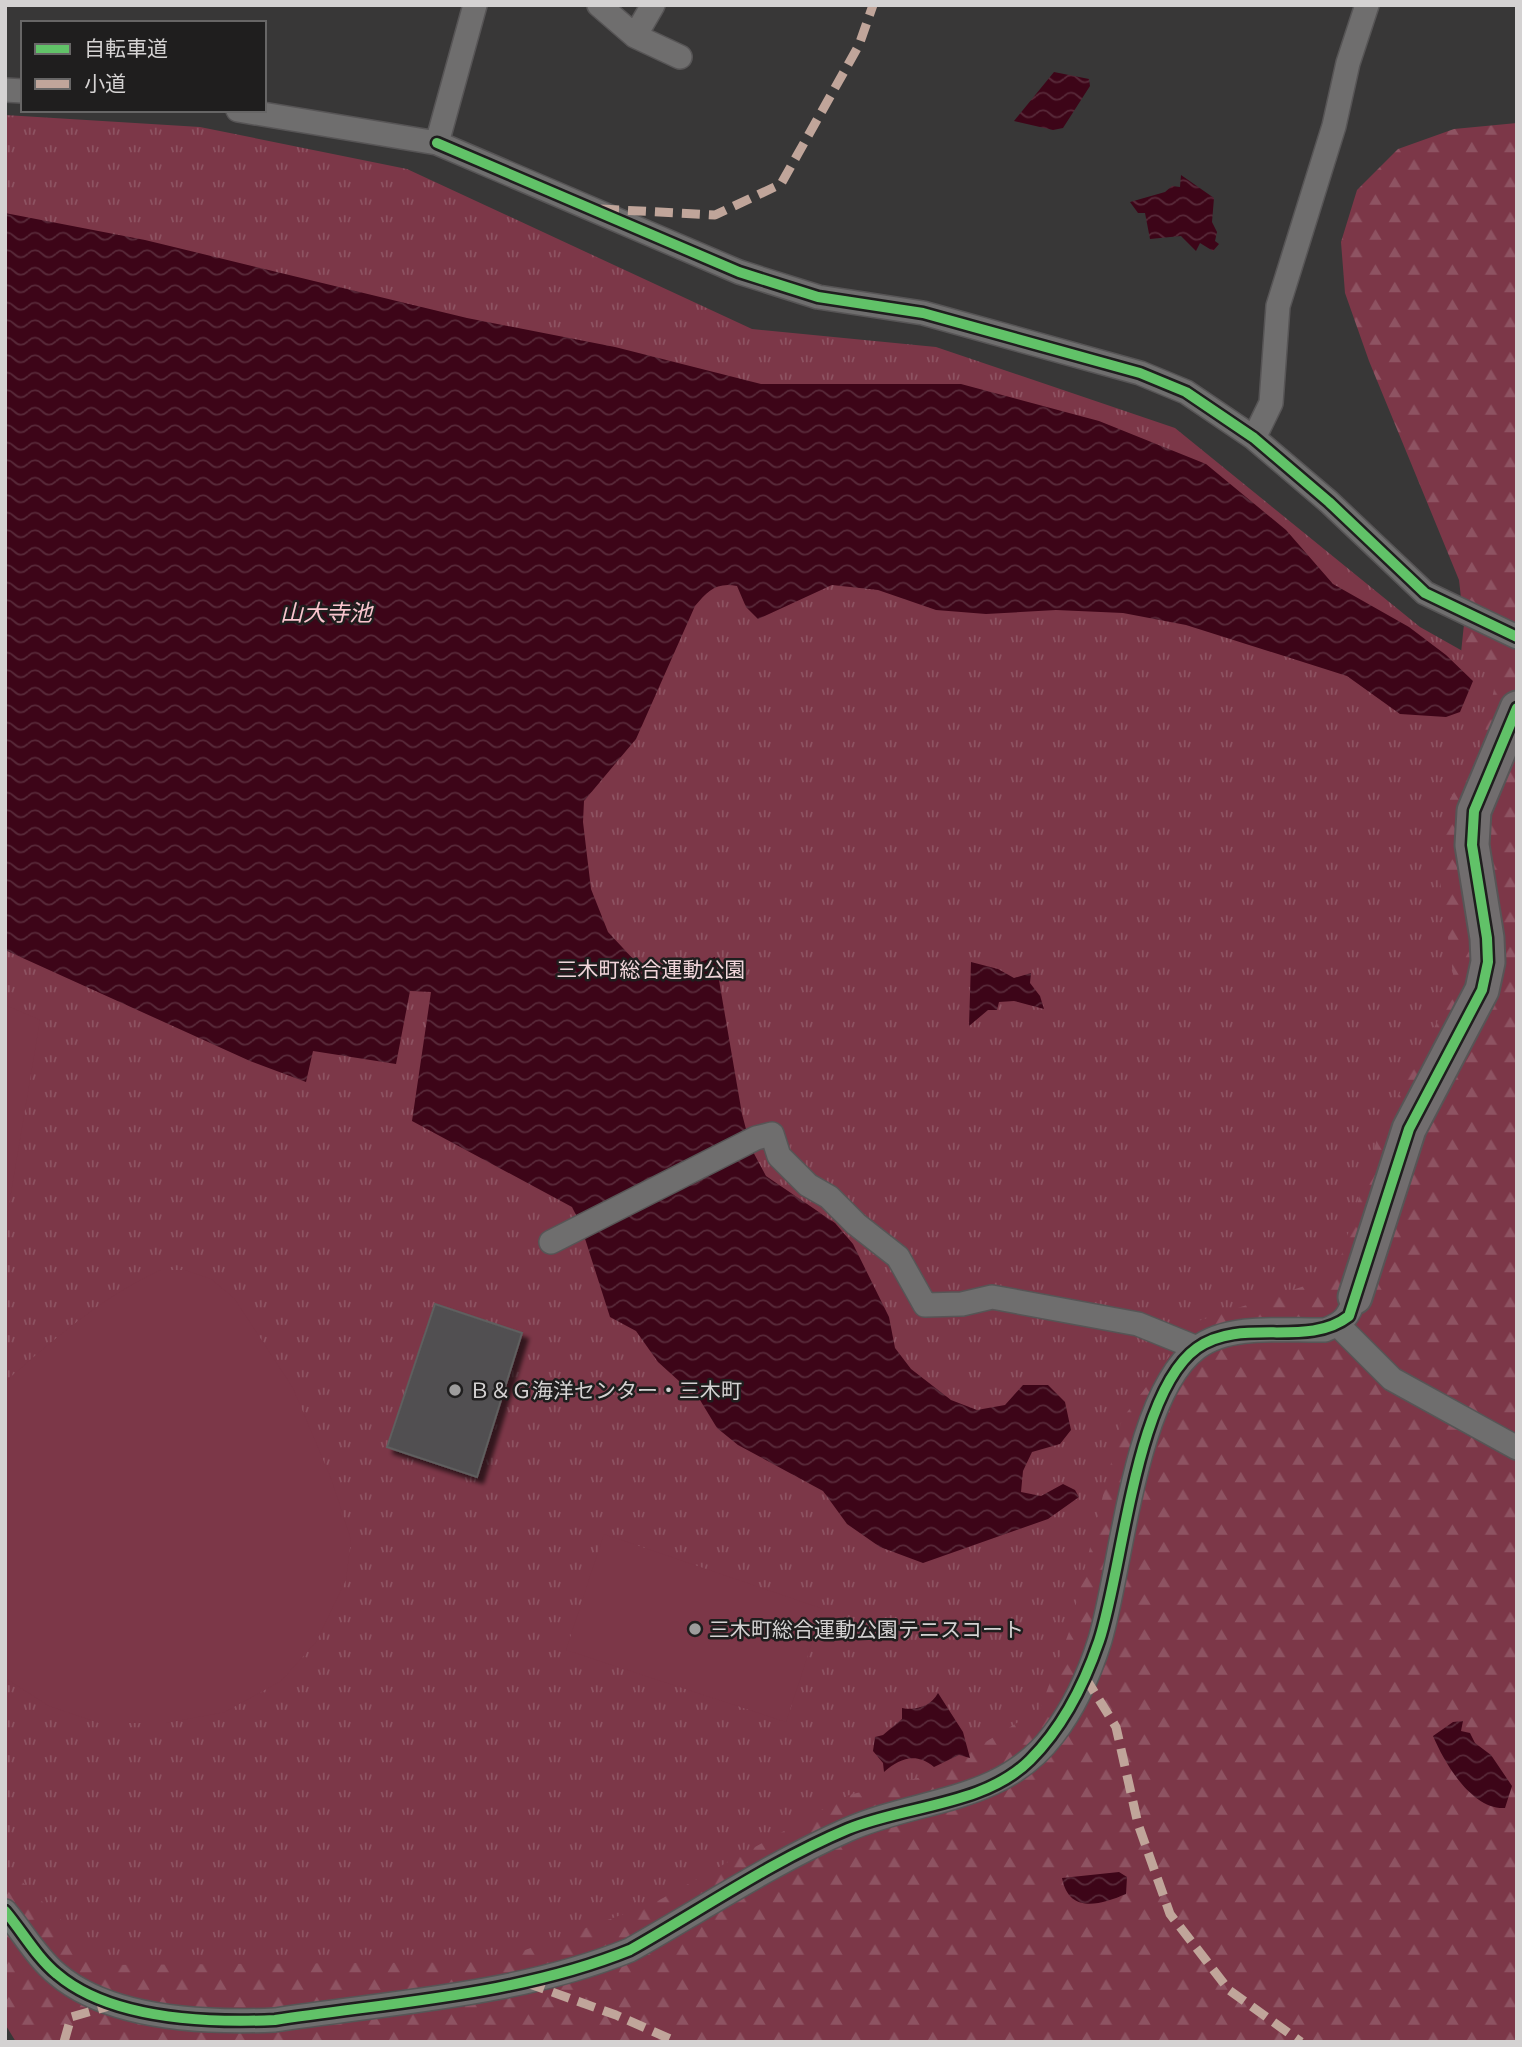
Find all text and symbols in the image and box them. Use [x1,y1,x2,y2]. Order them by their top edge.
legend [21,21,266,112]
text: 自転車道 [84,34,168,62]
text: 小道 [84,69,126,97]
water label: 山大寺池 [280,597,374,627]
park label: 三木町総合運動公園 [557,955,746,983]
place label: Ｂ＆Ｇ海洋センター・三木町 [469,1376,742,1404]
marker: Ｂ＆Ｇ海洋センター・三木町 [447,1382,463,1398]
place label: 三木町総合運動公園テニスコート [709,1615,1024,1643]
marker: 三木町総合運動公園テニスコート [687,1621,703,1637]

